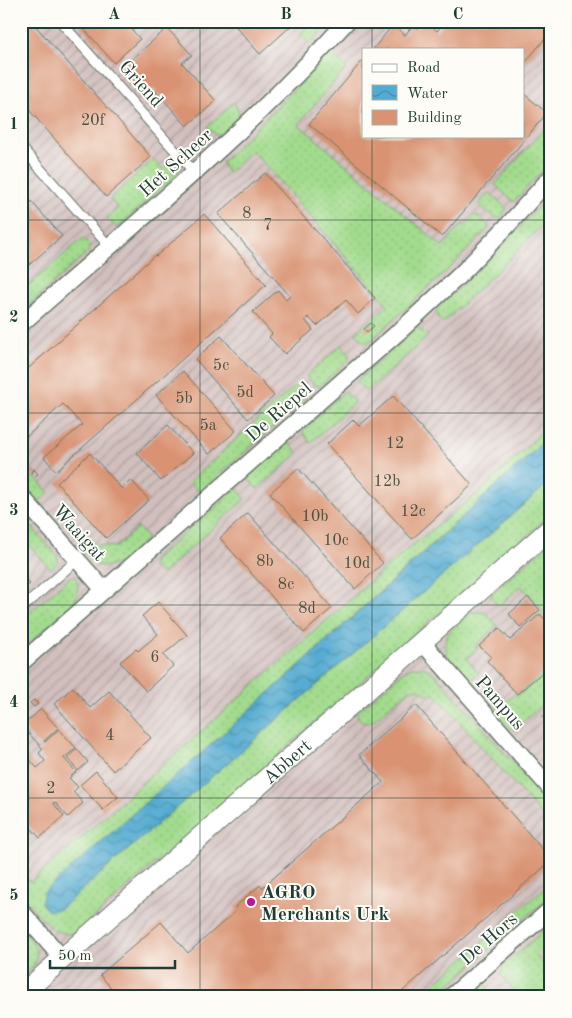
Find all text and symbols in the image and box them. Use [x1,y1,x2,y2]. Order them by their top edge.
text: A [108,7,120,23]
text: B [280,7,292,23]
text: C [453,7,463,23]
legend [362,48,524,138]
street label: Griend [115,58,166,112]
text: Road [407,61,441,76]
text: Water [407,87,448,102]
text: Building [407,111,462,126]
house number: 20f [81,113,106,129]
text: 1 [9,117,19,133]
street label: Het Scheer [136,126,217,201]
house number: 8 [242,206,252,222]
house number: 7 [263,218,273,234]
text: 2 [9,310,19,326]
house number: 5c [213,358,229,374]
street label: De Riepel [243,379,316,446]
house number: 5d [236,385,254,401]
house number: 5b [175,391,193,407]
house number: 5a [199,418,217,434]
house number: 12 [386,436,404,452]
house number: 12b [374,474,400,490]
street label: Waaigat [48,502,108,566]
text: 3 [9,503,19,519]
house number: 12c [400,504,426,520]
house number: 10b [302,509,328,525]
house number: 10c [323,533,349,549]
house number: 8b [256,554,274,570]
house number: 10d [344,556,370,572]
house number: 8c [278,577,294,593]
house number: 8d [298,601,316,617]
house number: 6 [150,650,160,666]
street label: Pampus [471,673,528,734]
text: 4 [9,695,19,711]
house number: 4 [105,728,115,744]
street label: Abbert [261,737,316,789]
house number: 2 [46,781,56,797]
place label: AGRO Merchants Urk [261,884,390,925]
text: 5 [9,888,19,904]
marker: AGRO Merchants Urk [245,896,257,908]
street label: De Hors [457,910,522,970]
scale bar [50,938,175,970]
text: 50 m [58,949,92,964]

